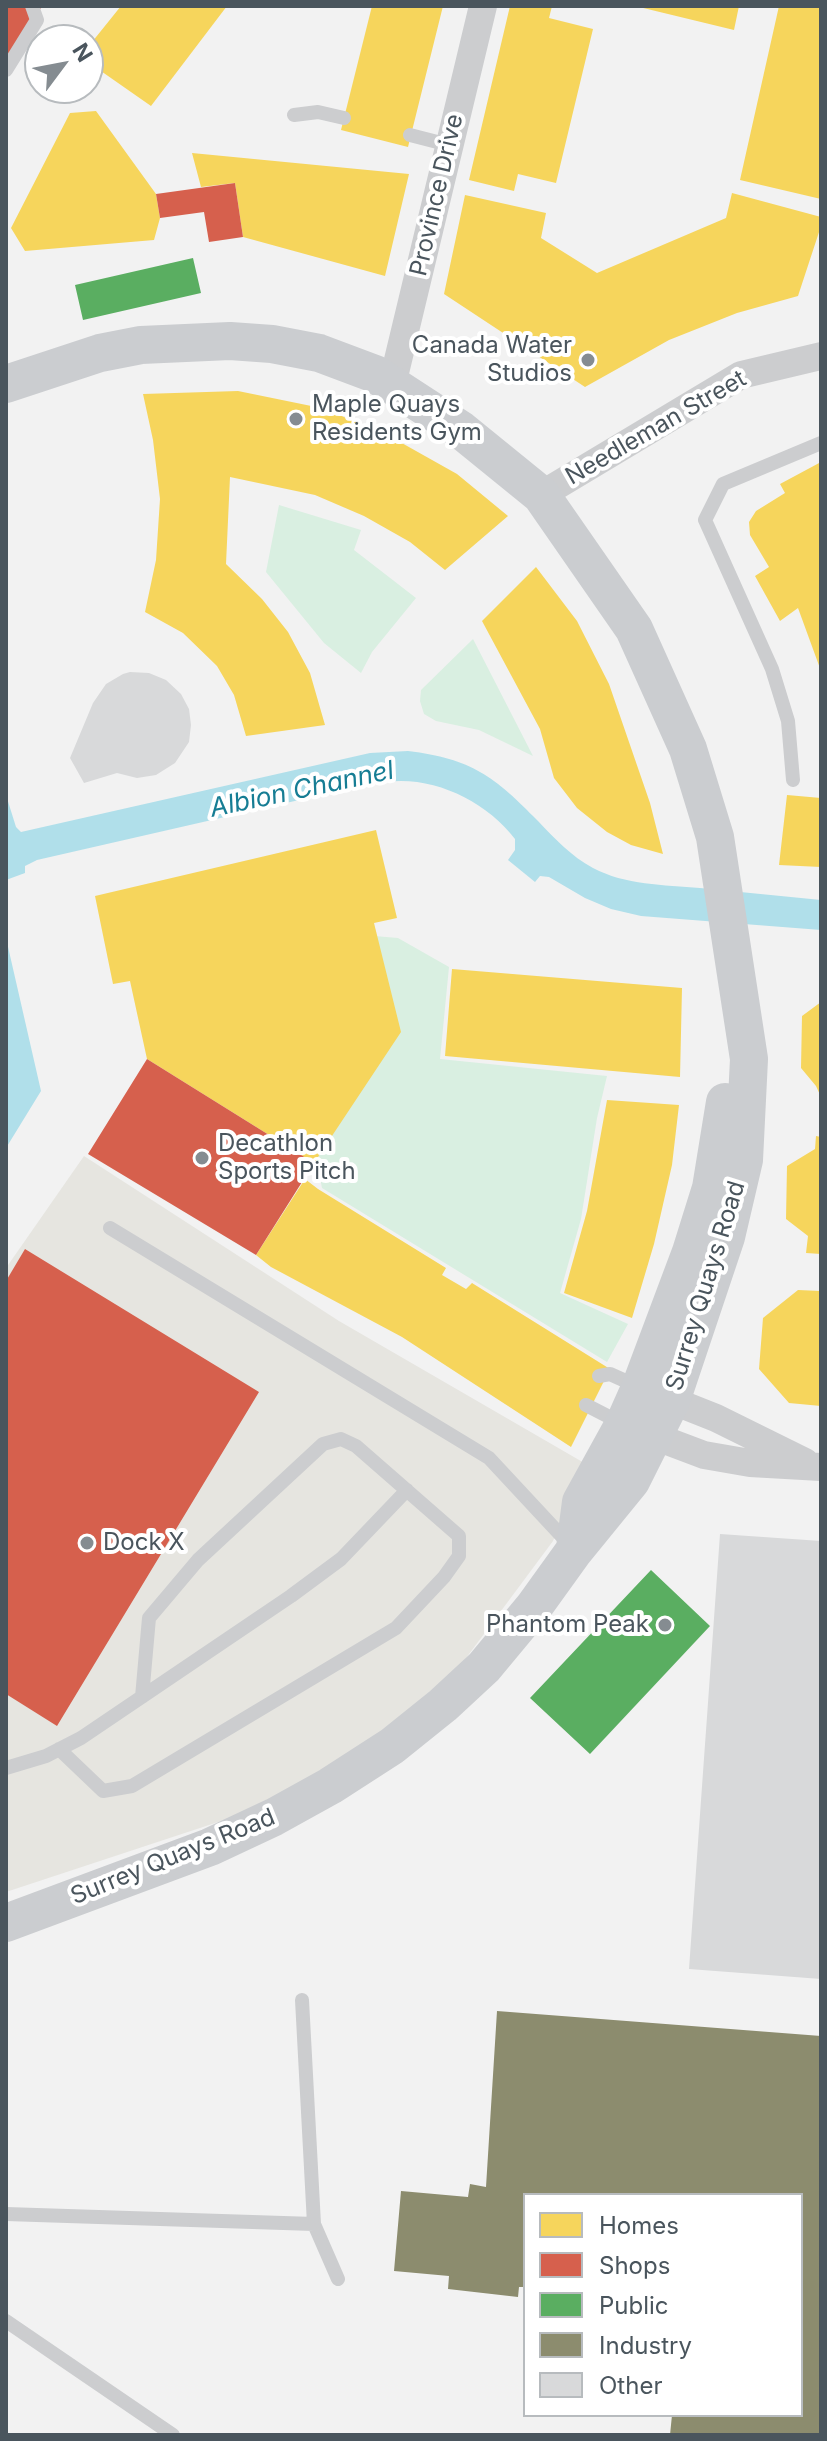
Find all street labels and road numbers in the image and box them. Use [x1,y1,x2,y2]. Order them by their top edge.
street label: Province Drive [404,111,470,279]
street label: Needleman Street [561,365,751,491]
street label: Surrey Quays Road [660,1178,752,1394]
street label: Surrey Quays Road [67,1803,279,1911]

